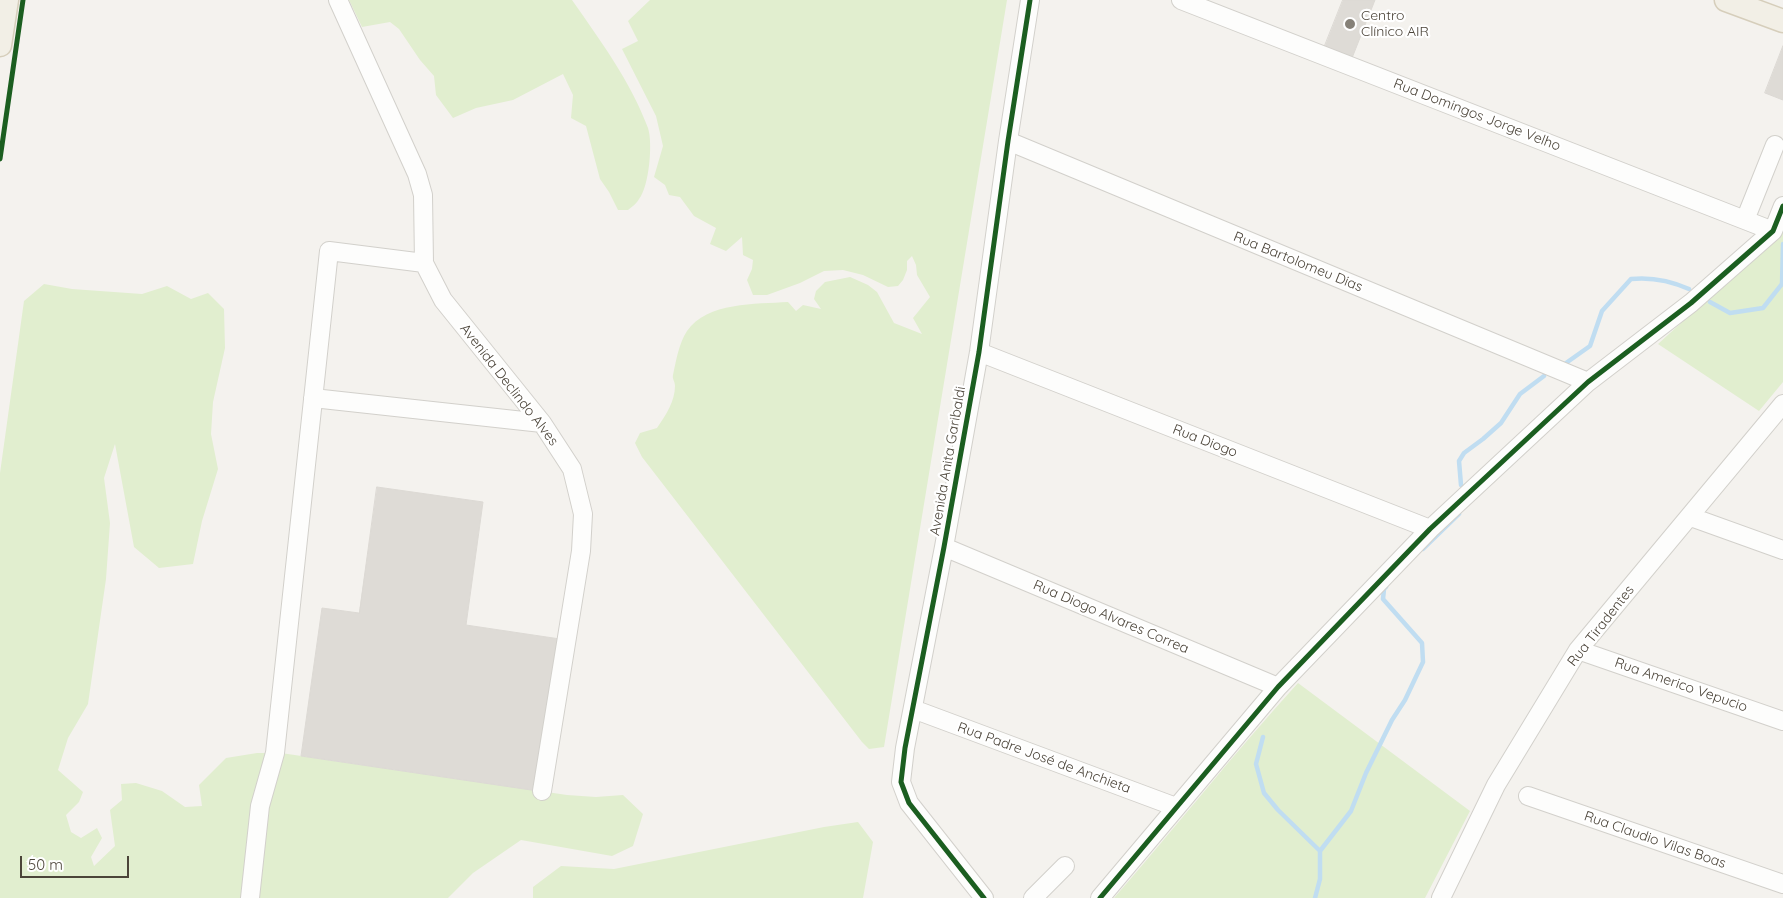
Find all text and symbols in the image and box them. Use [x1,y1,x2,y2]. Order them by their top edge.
place label: Centro Clínico AIR [1361,8,1429,40]
marker: Centro Clínico AIR [1343,17,1357,31]
street label: Rua Domingos Jorge Velho [1391,75,1563,155]
street label: Rua Bartolomeu Dias [1231,228,1365,296]
street label: Avenida Declindo Alves [456,321,562,449]
street label: Avenida Anita Garibaldi [927,385,969,537]
street label: Rua Diogo [1170,421,1240,461]
street label: Rua Diogo Alvares Correa [1031,577,1191,657]
street label: Rua Tiradentes [1564,582,1638,670]
street label: Rua Americo Vepucio [1612,654,1750,716]
street label: Rua Padre José de Anchieta [955,719,1133,797]
street label: Rua Claudio Vilas Boas [1582,808,1728,872]
scale bar [22,846,131,878]
text: 50 m [28,855,63,874]

